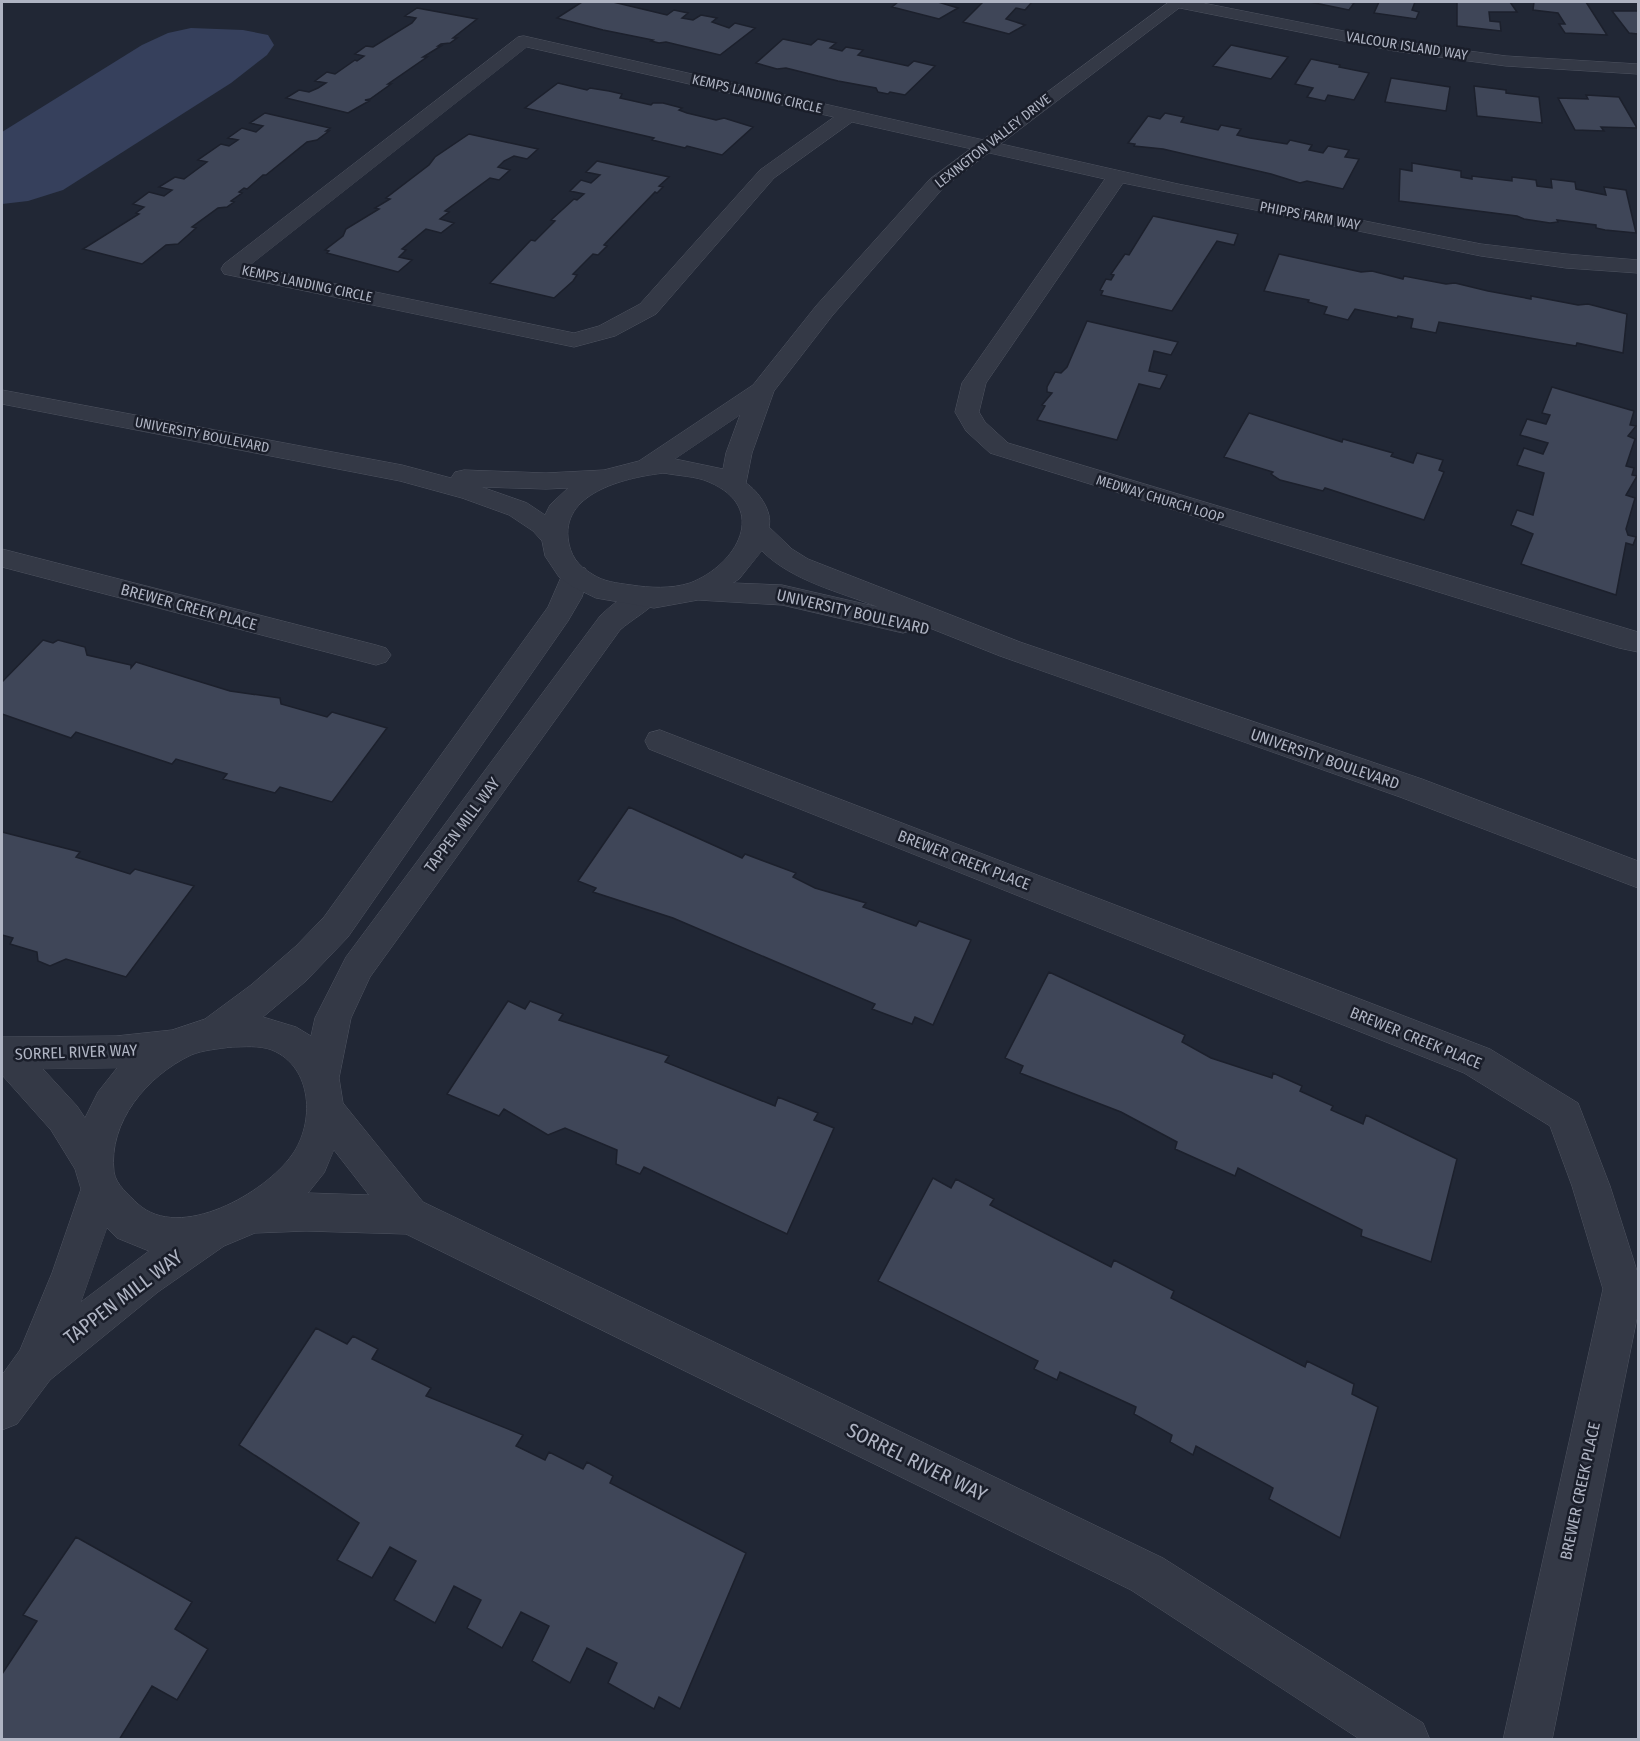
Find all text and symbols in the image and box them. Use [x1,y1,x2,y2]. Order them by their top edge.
street label: VALCOUR ISLAND WAY [1345,28,1469,64]
street label: KEMPS LANDING CIRCLE [690,71,824,117]
street label: LEXINGTON VALLEY DRIVE [932,90,1055,192]
street label: PHIPPS FARM WAY [1258,198,1362,234]
street label: KEMPS LANDING CIRCLE [240,262,374,306]
street label: UNIVERSITY BOULEVARD [133,414,271,456]
street label: MEDWAY CHURCH LOOP [1094,471,1226,527]
street label: BREWER CREEK PLACE [119,580,259,634]
street label: UNIVERSITY BOULEVARD [775,585,931,639]
street label: UNIVERSITY BOULEVARD [1248,725,1402,793]
street label: TAPPEN MILL WAY [420,774,504,876]
street label: BREWER CREEK PLACE [895,826,1033,894]
street label: BREWER CREEK PLACE [1347,1003,1485,1073]
street label: SORREL RIVER WAY [15,1040,138,1064]
street label: TAPPEN MILL WAY [59,1245,187,1349]
street label: SORREL RIVER WAY [843,1418,991,1506]
street label: BREWER CREEK PLACE [1556,1420,1604,1562]

